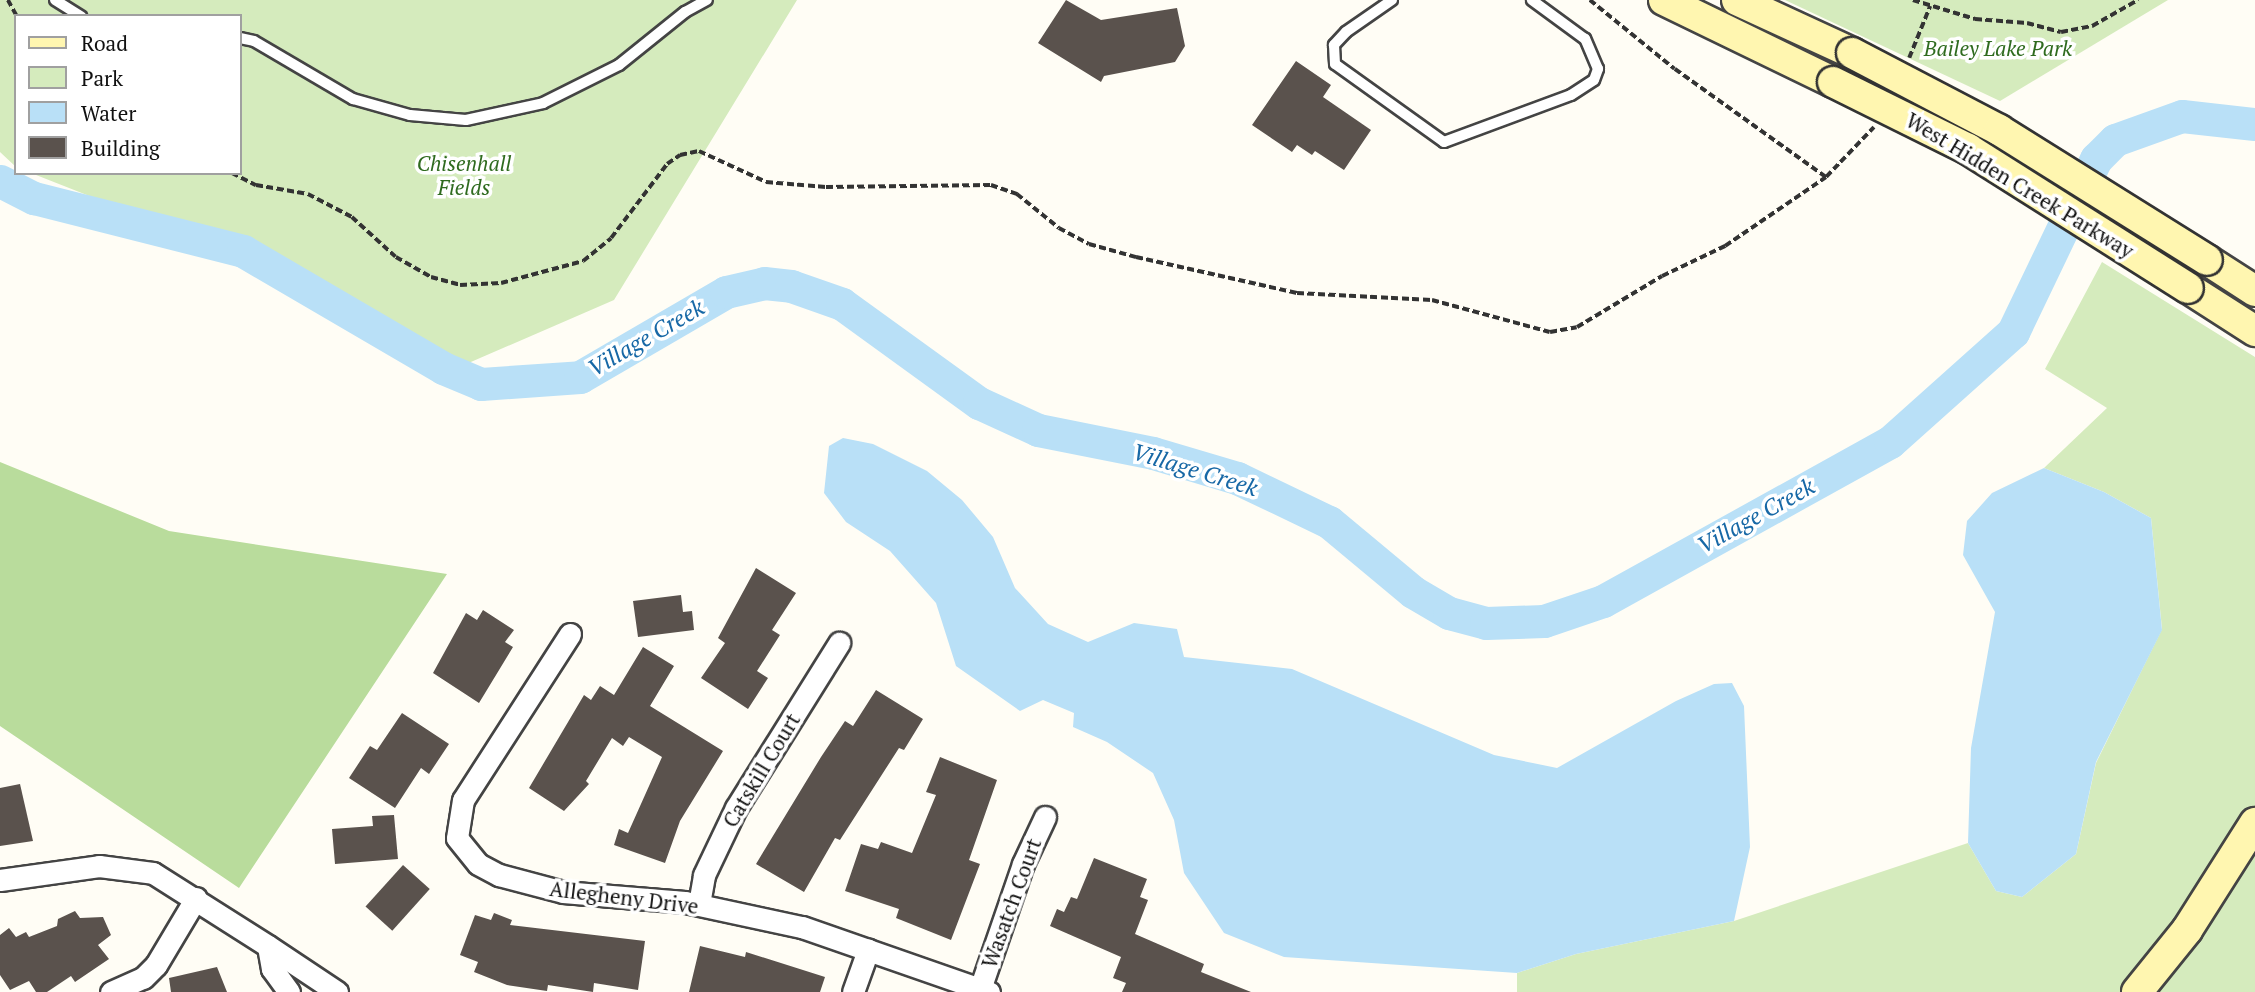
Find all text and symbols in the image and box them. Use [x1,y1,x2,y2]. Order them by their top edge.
legend [14,14,242,175]
text: Road [81,29,128,57]
park label: Bailey Lake Park [1924,35,2072,61]
text: Park [81,64,123,92]
text: Water [81,99,136,127]
street label: West Hidden Creek Parkway [1902,107,2138,263]
text: Building [81,134,160,162]
park label: Chisenhall Fields [417,150,511,200]
water label: Village Creek [583,294,709,382]
water label: Village Creek [1129,438,1261,502]
water label: Village Creek [1693,473,1819,559]
street label: Catskill Court [717,708,805,832]
street label: Wasatch Court [976,835,1046,971]
street label: Allegheny Drive [548,875,700,919]

